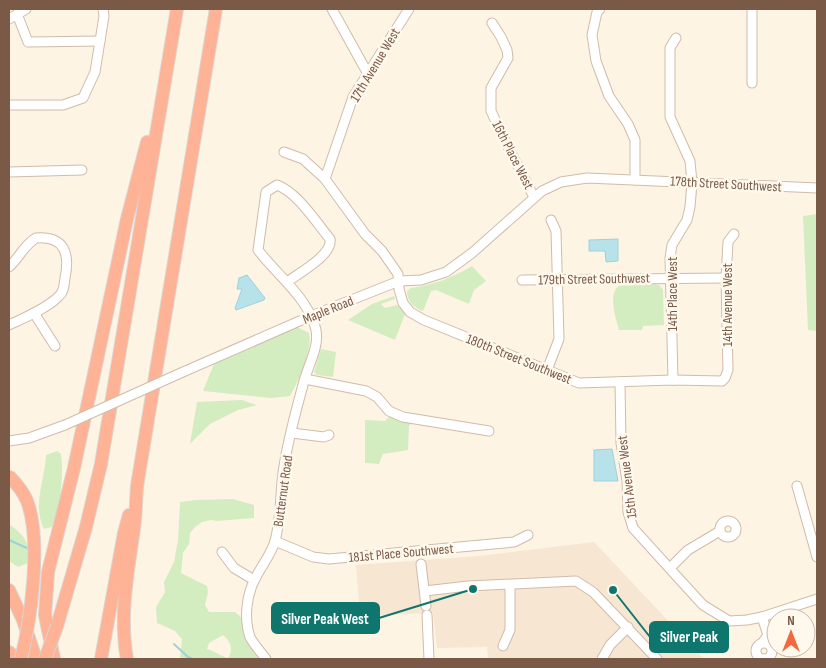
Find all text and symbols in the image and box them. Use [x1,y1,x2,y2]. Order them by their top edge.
street label: 17th Avenue West [346,25,404,105]
street label: 16th Place West [488,118,538,192]
street label: 178th Street Southwest [670,173,782,195]
street label: 14th Place West [664,257,681,331]
street label: 14th Avenue West [719,263,736,347]
street label: 179th Street Southwest [538,270,650,288]
street label: Maple Road [300,292,356,328]
street label: 180th Street Southwest [464,330,574,388]
street label: 15th Avenue West [613,435,641,519]
street label: Butternut Road [270,454,296,528]
street label: 181st Place Southwest [348,540,454,566]
callout: Silver Peak West [272,603,379,633]
north arrow [766,608,816,658]
text: Silver Peak West [281,610,369,629]
text: N [787,612,795,629]
callout: Silver Peak [650,622,728,652]
text: Silver Peak [660,628,719,647]

